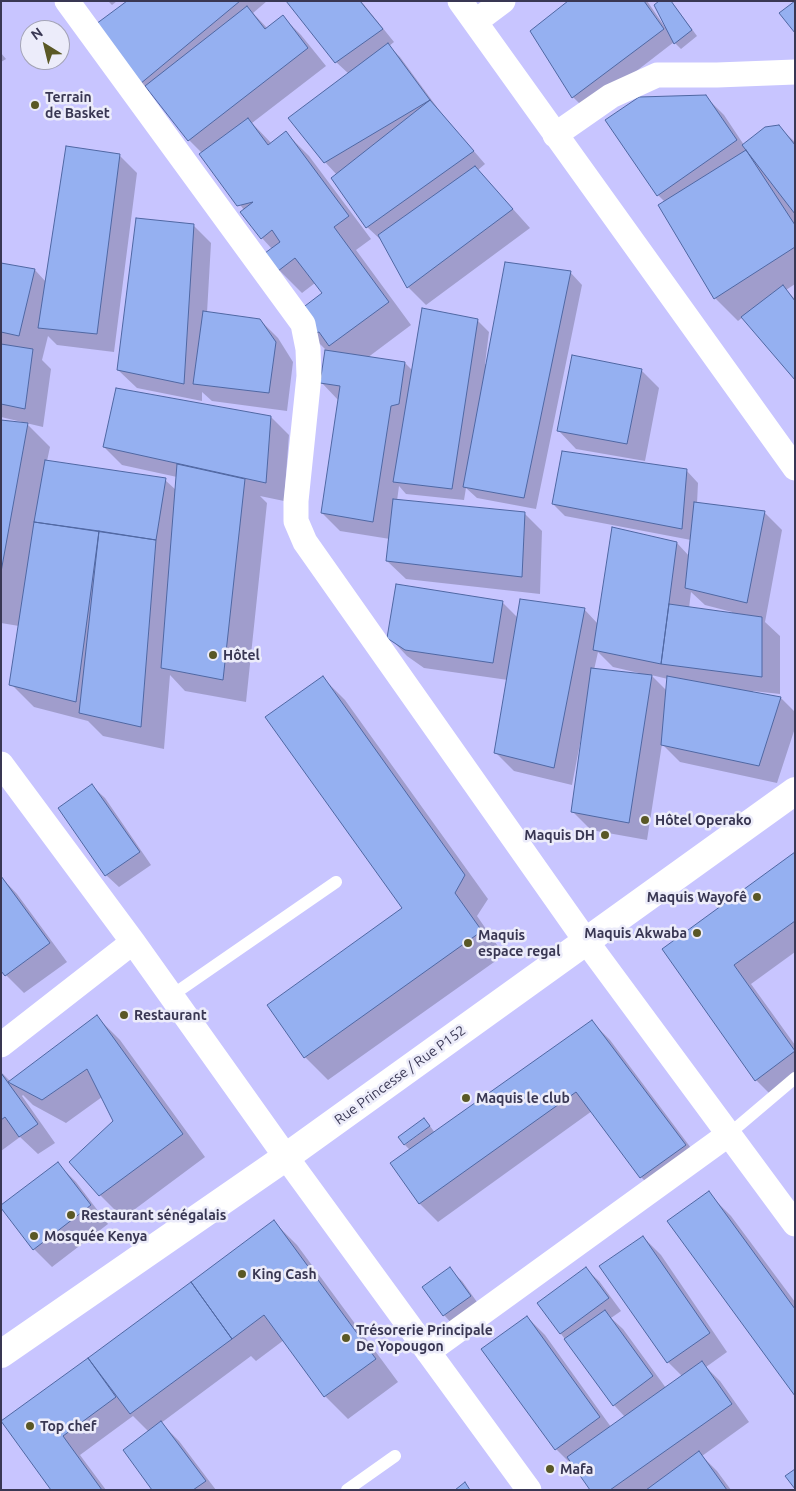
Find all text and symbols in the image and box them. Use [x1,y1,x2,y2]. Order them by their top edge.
north arrow [20,20,70,70]
text: N [28,24,46,43]
place label: Terrain de Basket [45,89,110,121]
marker: Terrain de Basket [29,99,41,111]
place label: Hôtel [223,647,260,663]
marker: Hôtel [207,649,219,661]
place label: Hôtel Operako [655,812,752,828]
marker: Hôtel Operako [639,814,651,826]
place label: Maquis DH [524,827,595,843]
marker: Maquis DH [599,829,611,841]
place label: Maquis Wayofê [647,889,747,905]
marker: Maquis Wayofê [751,891,763,903]
place label: Maquis Akwaba [584,925,687,941]
place label: Maquis espace regal [478,927,560,960]
marker: Maquis Akwaba [691,927,703,939]
marker: Maquis espace regal [462,937,474,949]
place label: Restaurant [134,1007,207,1023]
marker: Restaurant [118,1009,130,1021]
street label: Rue Princesse / Rue P152 [331,1022,469,1128]
place label: Maquis le club [476,1090,570,1106]
marker: Maquis le club [460,1092,472,1104]
place label: Restaurant sénégalais [81,1207,226,1223]
marker: Restaurant sénégalais [65,1209,77,1221]
place label: Mosquée Kenya [44,1228,147,1244]
marker: Mosquée Kenya [28,1230,40,1242]
place label: King Cash [252,1266,317,1282]
marker: King Cash [236,1268,248,1280]
place label: Trésorerie Principale De Yopougon [356,1322,493,1354]
marker: Trésorerie Principale De Yopougon [340,1332,352,1344]
place label: Top chef [40,1418,96,1434]
marker: Top chef [24,1420,36,1432]
place label: Mafa [560,1461,593,1477]
marker: Mafa [544,1463,556,1475]

